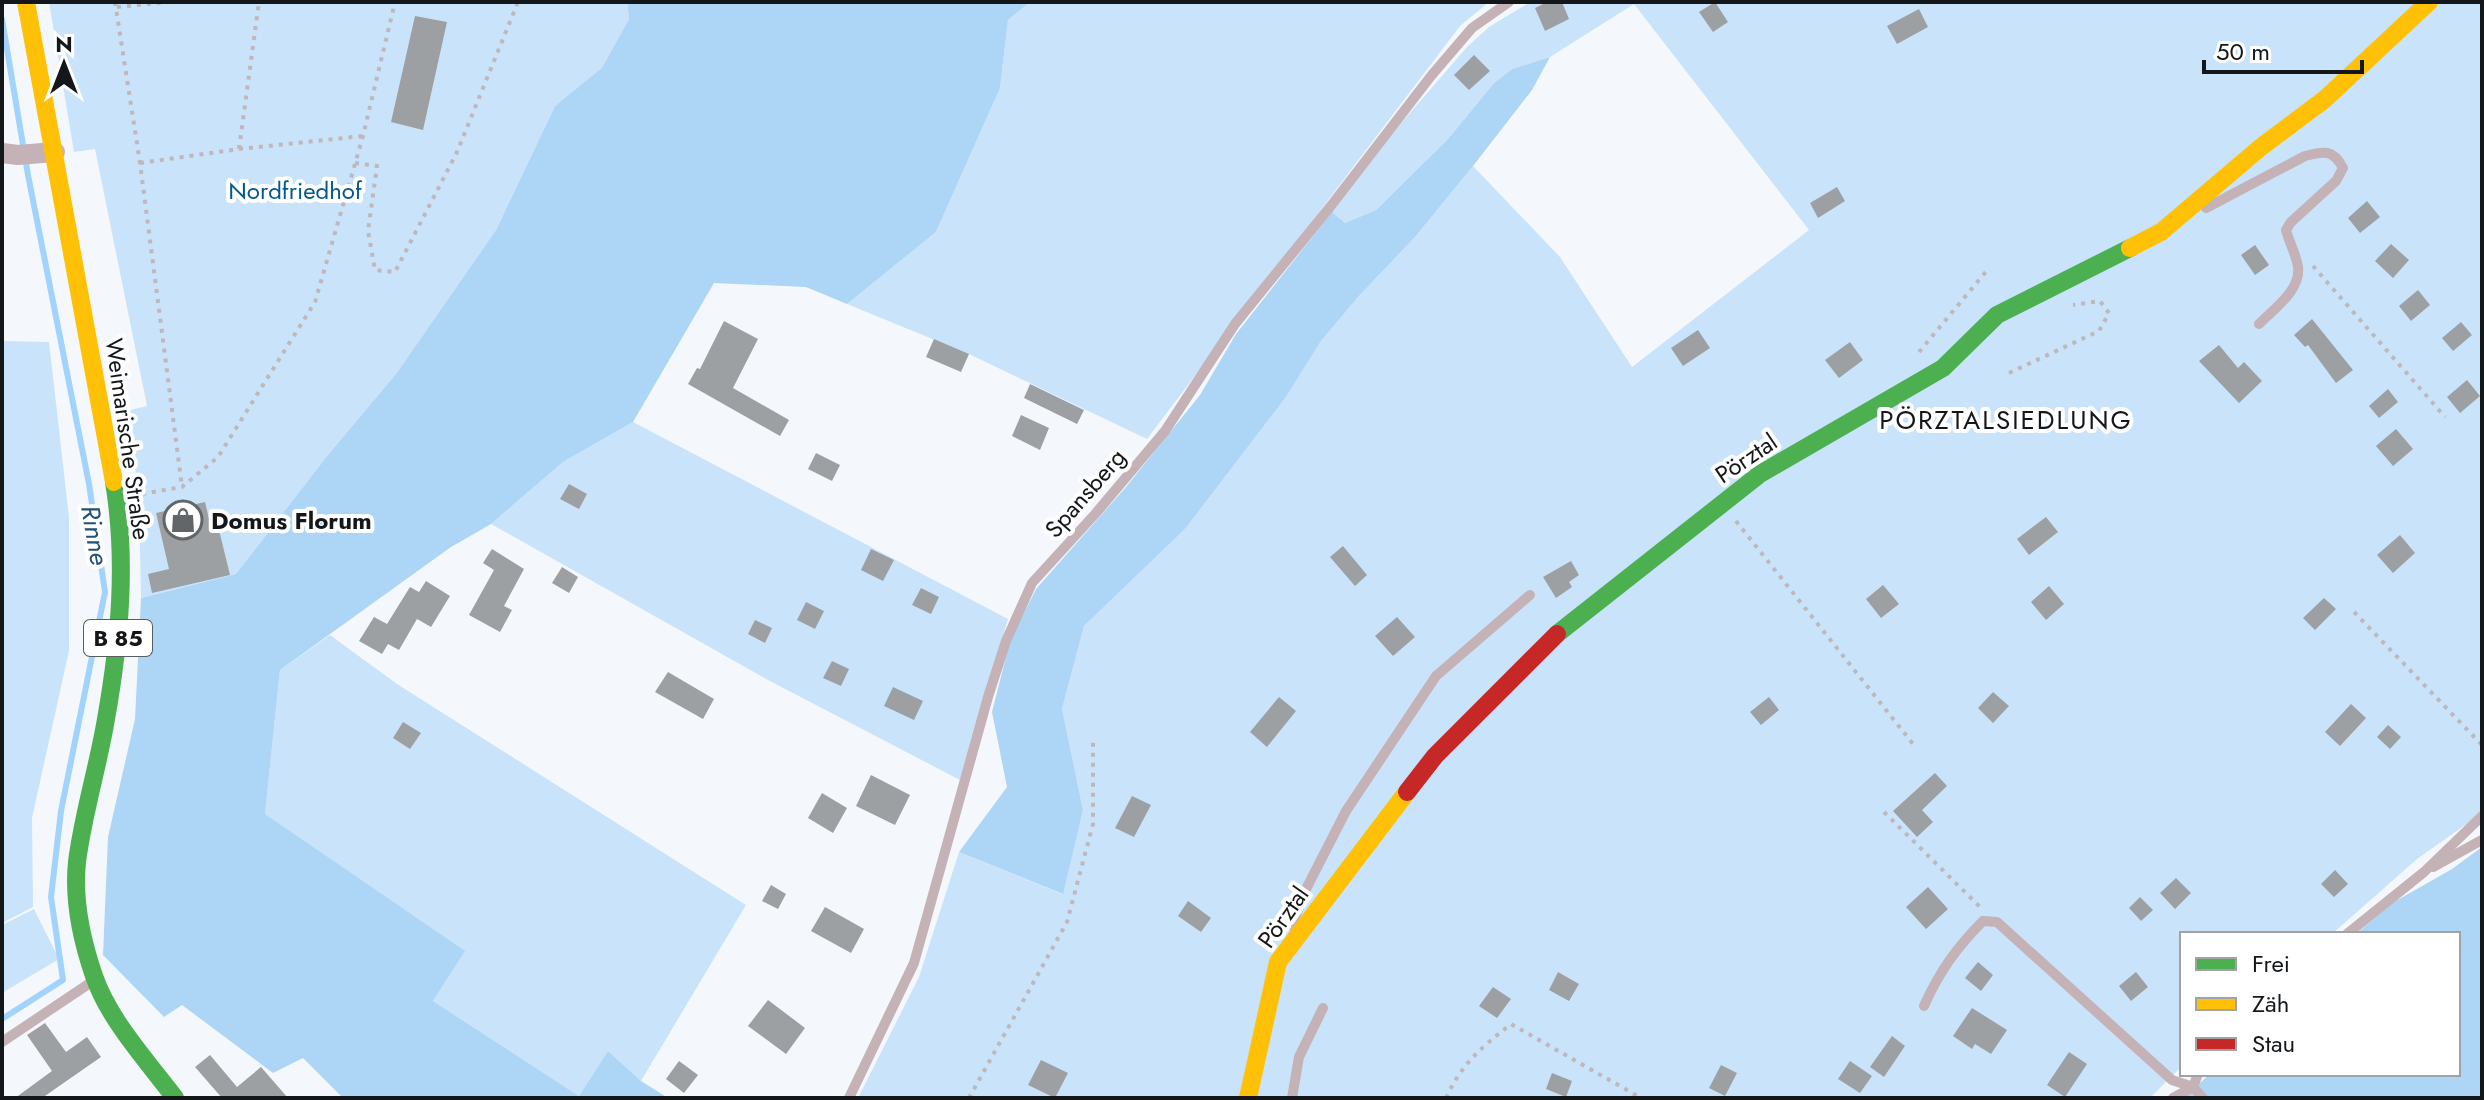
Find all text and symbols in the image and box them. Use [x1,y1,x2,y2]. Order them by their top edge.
north arrow [24,24,104,104]
scale bar [2204,24,2362,74]
text: N [55,28,73,60]
text: 50 m [2216,34,2270,69]
park label: Nordfriedhof [228,173,363,208]
street label: Weimarische Straße [97,336,159,542]
district label: PÖRZTALSIEDLUNG [1879,401,2133,439]
street label: Pörztal [1708,424,1784,492]
street label: Spansberg [1036,441,1134,545]
shop icon: Domus Florum [162,499,204,541]
water label: Rinne [71,502,119,568]
place label: Domus Florum [211,503,372,538]
road number: B 85 [84,620,152,656]
street label: Pörztal [1249,879,1317,955]
legend [2180,932,2460,1076]
text: Frei [2252,946,2290,981]
text: Zäh [2252,986,2289,1021]
text: Stau [2252,1026,2295,1061]

